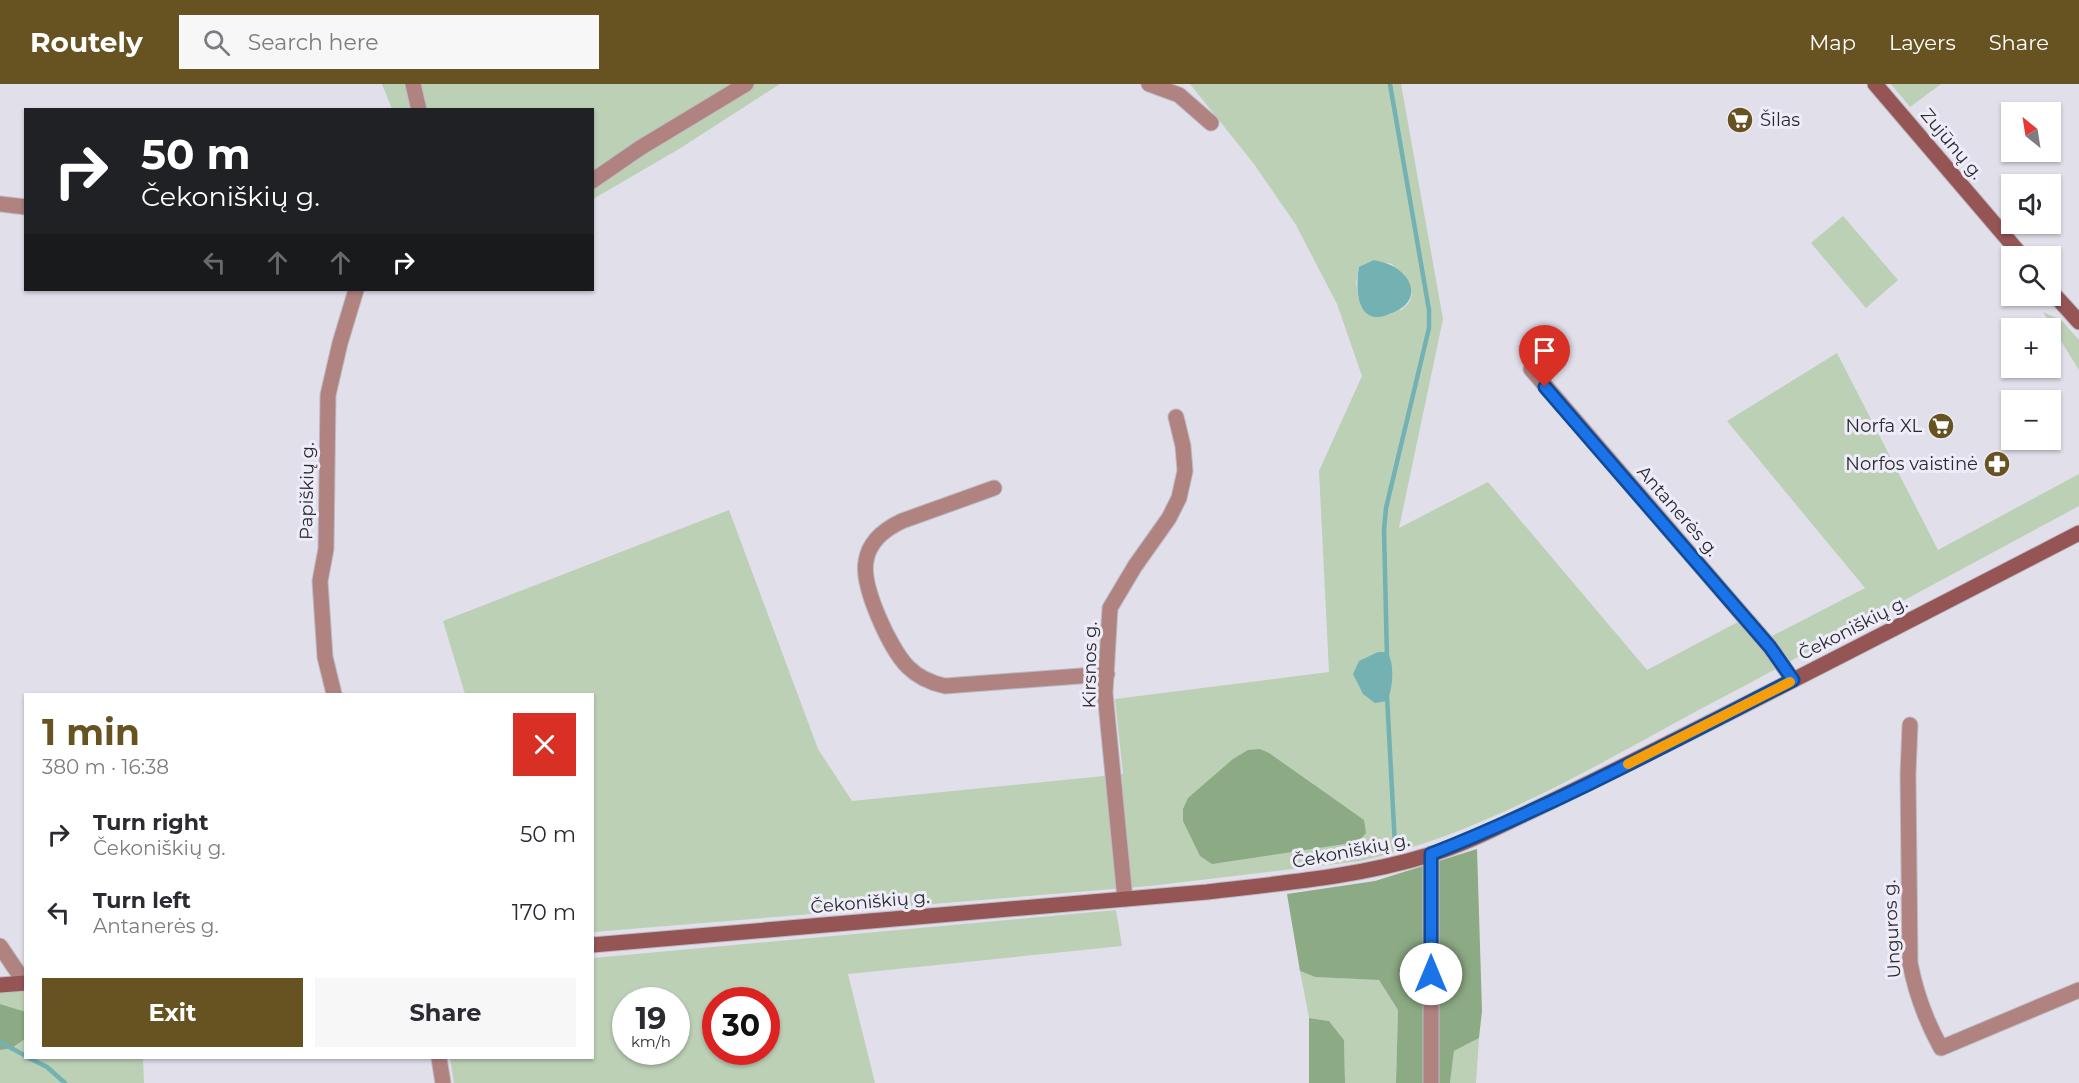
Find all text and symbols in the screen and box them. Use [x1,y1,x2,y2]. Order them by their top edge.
search box [179,15,599,69]
text: Routely [30,25,143,59]
icon: search [200,26,233,59]
text: Search here [248,29,379,56]
text: Map [1809,30,1856,55]
text: Layers [1889,30,1956,55]
text: Share [1989,30,2049,55]
north arrow [2001,102,2061,162]
map controls [2001,102,2061,450]
street label: Zujūnų g. [1916,104,1988,184]
supermarket icon: Šilas [1725,105,1755,135]
place label: Šilas [1760,109,1800,131]
text: 50 m [141,128,250,180]
icon: right [42,132,120,210]
button: sound [2001,174,2061,234]
text: Čekoniškių g. [141,180,320,213]
icon: left [198,246,231,279]
icon: ahead [261,246,294,279]
icon: ahead [324,246,357,279]
icon: right [387,246,420,279]
button: search [2001,246,2061,306]
button: + [2001,318,2061,378]
pin [1519,325,1570,387]
icon: arrive [1528,334,1561,367]
button: − [2001,390,2061,450]
supermarket icon: Norfa XL [1926,411,1956,441]
place label: Norfa XL [1846,415,1922,437]
street label: Papiškių g. [295,442,319,540]
pharmacy icon: Norfos vaistinė [1982,449,2012,479]
place label: Norfos vaistinė [1845,453,1978,475]
street label: Antanerės g. [1633,461,1723,561]
street label: Čekoniškių g. [1795,591,1911,665]
street label: Kirsnos g. [1078,621,1102,709]
text: 1 min [42,710,140,754]
button: close [513,713,576,776]
text: 380 m · 16:38 [42,755,169,779]
text: Turn right [93,809,208,836]
icon: right [42,818,75,851]
text: 50 m [520,821,576,848]
street label: Čekoniškių g. [1290,829,1412,873]
text: Čekoniškių g. [93,836,226,860]
street label: Unguros g. [1878,879,1906,979]
street label: Čekoniškių g. [810,886,930,918]
text: Turn left [93,887,191,914]
icon: left [42,896,75,929]
text: 170 m [512,899,576,926]
text: Antanerės g. [93,914,219,938]
position arrow [1399,942,1463,1006]
button: Exit [42,978,303,1047]
button: Share [315,978,576,1047]
speed limit sign: 30 [702,987,780,1065]
text: 19 [636,1000,666,1037]
text: km/h [631,1032,671,1051]

